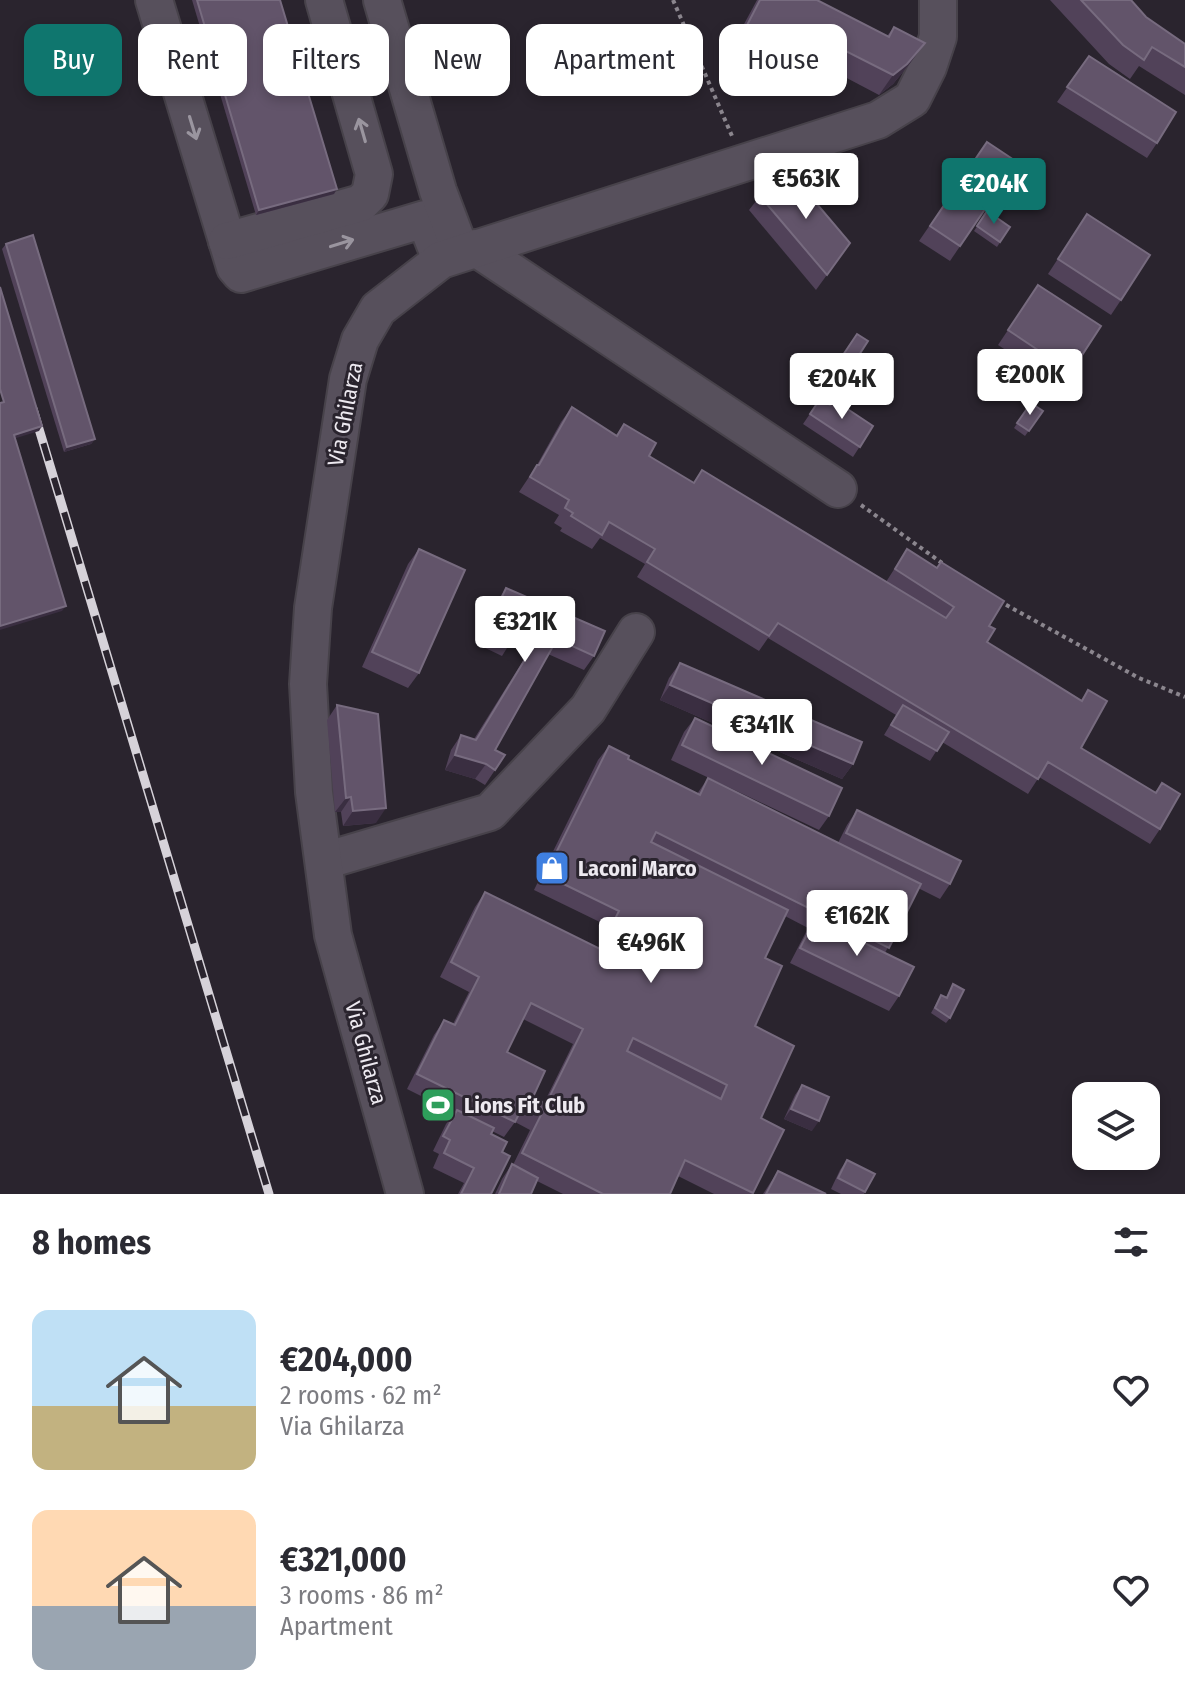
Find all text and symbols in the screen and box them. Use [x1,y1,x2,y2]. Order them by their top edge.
chip: Buy [24,24,122,96]
chip: Rent [138,24,247,96]
chip: Filters [263,24,389,96]
chip: New [405,24,510,96]
chip: Apartment [526,24,703,96]
chip: House [719,24,847,96]
one-way arrow [186,115,201,141]
one-way arrow [354,118,369,144]
pin: €563K [750,153,862,221]
pin: €204K [938,158,1050,226]
text: €563K [772,163,840,194]
text: €204K [960,168,1028,199]
one-way arrow [329,235,355,250]
pin: €200K [974,349,1086,417]
pin: €204K [786,353,898,421]
text: €200K [995,359,1065,390]
street label: Via Ghilarza [322,360,368,468]
text: €204K [808,363,876,394]
pin: €321K [469,596,581,664]
text: €321K [493,606,557,637]
pin: €341K [706,699,818,767]
text: €341K [730,709,794,740]
shop icon: Laconi Marco [533,849,571,887]
place label: Laconi Marco [578,855,697,882]
pin: €162K [801,890,913,958]
text: €162K [825,900,889,931]
pin: €496K [595,917,707,985]
text: €496K [617,927,685,958]
street label: Via Ghilarza [339,999,393,1107]
map controls [1072,1082,1160,1170]
button: layers [1072,1082,1160,1170]
sports icon: Lions Fit Club [419,1086,457,1124]
place label: Lions Fit Club [464,1092,585,1119]
icon: filters [1109,1220,1153,1264]
text: 8 homes [32,1222,151,1263]
text: €204,000 [280,1339,413,1380]
icon: home [96,1342,192,1438]
icon: heart [1109,1368,1153,1412]
text: 2 rooms · 62 m² [280,1380,442,1411]
text: Via Ghilarza [280,1411,405,1442]
text: €321,000 [280,1539,406,1580]
icon: home [96,1542,192,1638]
icon: heart [1109,1568,1153,1612]
text: 3 rooms · 86 m² [280,1580,444,1611]
text: Apartment [280,1611,393,1642]

